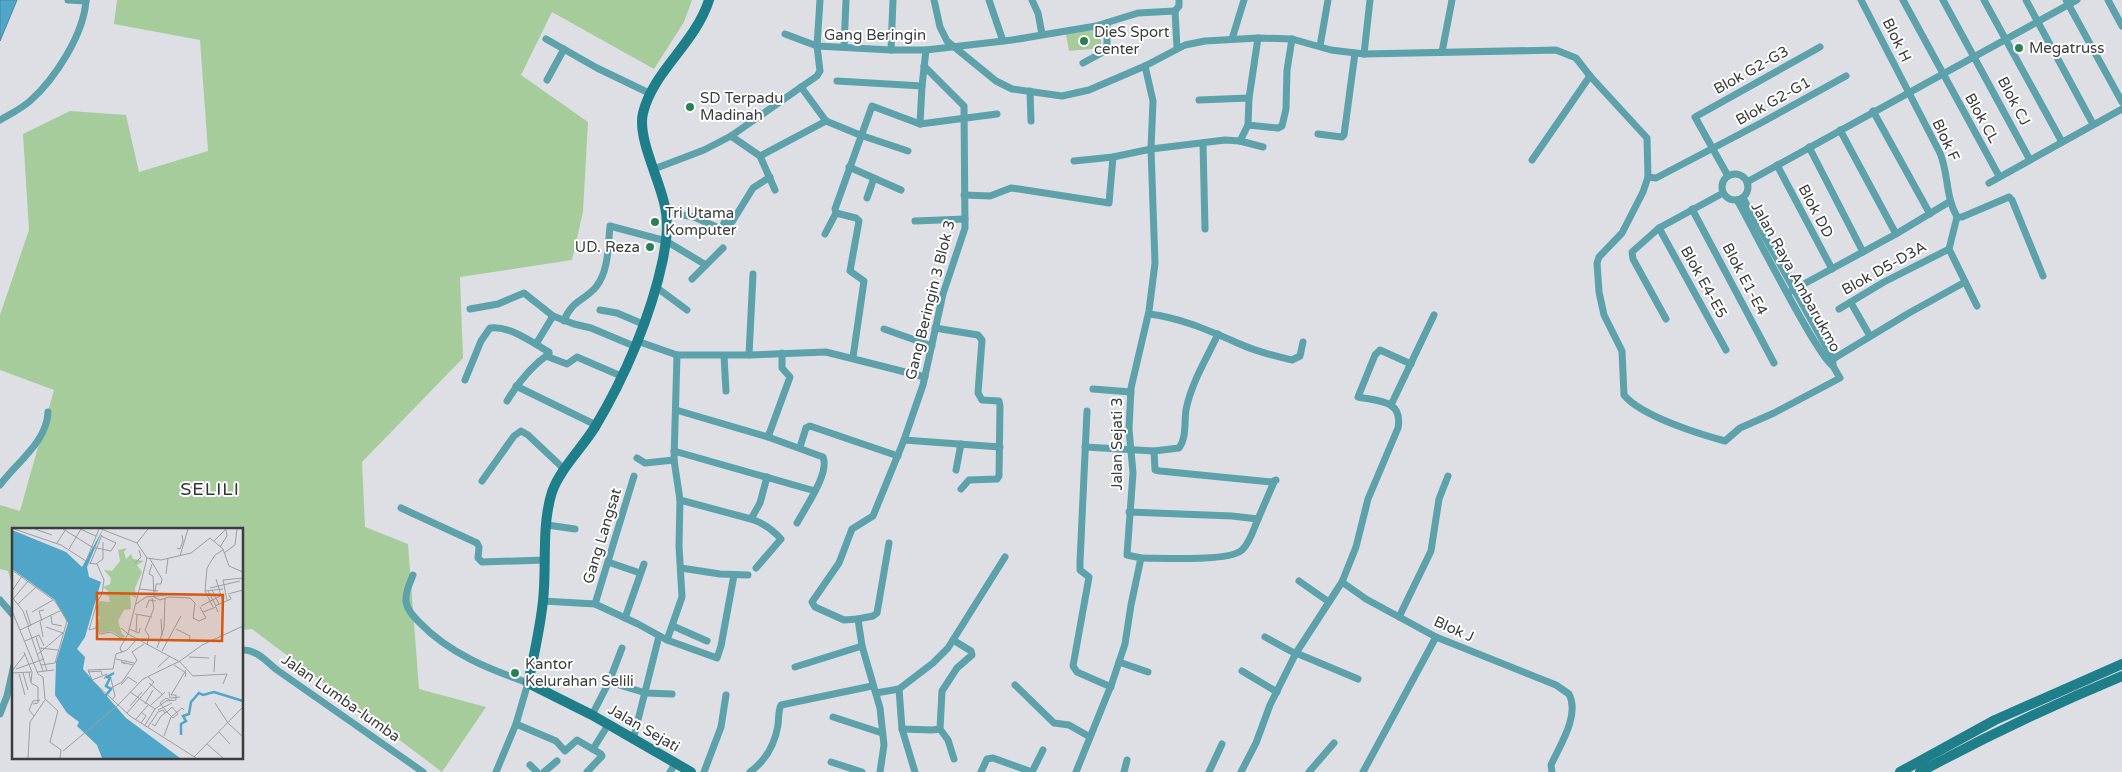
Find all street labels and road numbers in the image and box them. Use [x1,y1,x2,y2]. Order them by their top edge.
street label: Blok H [1879,15,1915,65]
street label: Gang Beringin [824,26,926,44]
street label: Blok G2-G3 [1710,42,1792,98]
street label: Blok G2-G1 [1732,73,1814,129]
street label: Blok CJ [1994,74,2034,128]
street label: Blok CL [1961,90,2003,146]
street label: Blok F [1928,116,1964,164]
street label: Blok DD [1794,181,1838,241]
street label: Jalan Raya Ambarukmo [1747,199,1845,355]
street label: Gang Beringin 3 Blok 3 [901,218,959,382]
street label: Blok D5-D3A [1839,237,1929,299]
street label: Blok E1-E4 [1718,240,1772,318]
street label: Blok E4-E5 [1677,243,1731,321]
street label: Jalan Sejati 3 [1108,397,1126,491]
street label: Gang Langsat [579,486,625,586]
street label: Blok J [1431,612,1477,646]
street label: Jalan Lumba-lumba [278,650,404,746]
street label: Jalan Sejati [605,700,683,756]

